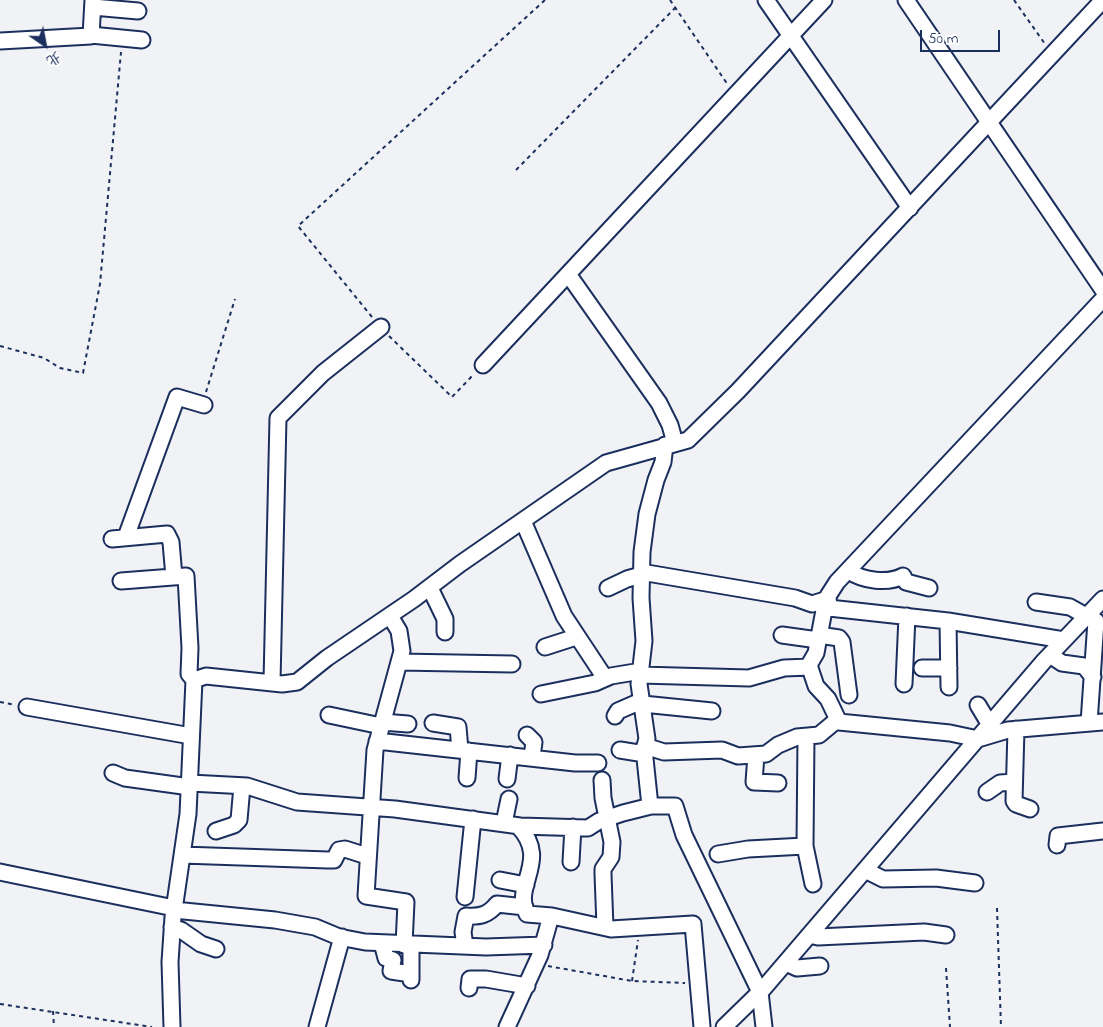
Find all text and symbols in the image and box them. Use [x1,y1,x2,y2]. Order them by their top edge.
north arrow [20,20,70,70]
scale bar [923,20,1003,52]
text: 50 m [928,28,958,50]
text: 北 [42,45,65,71]

